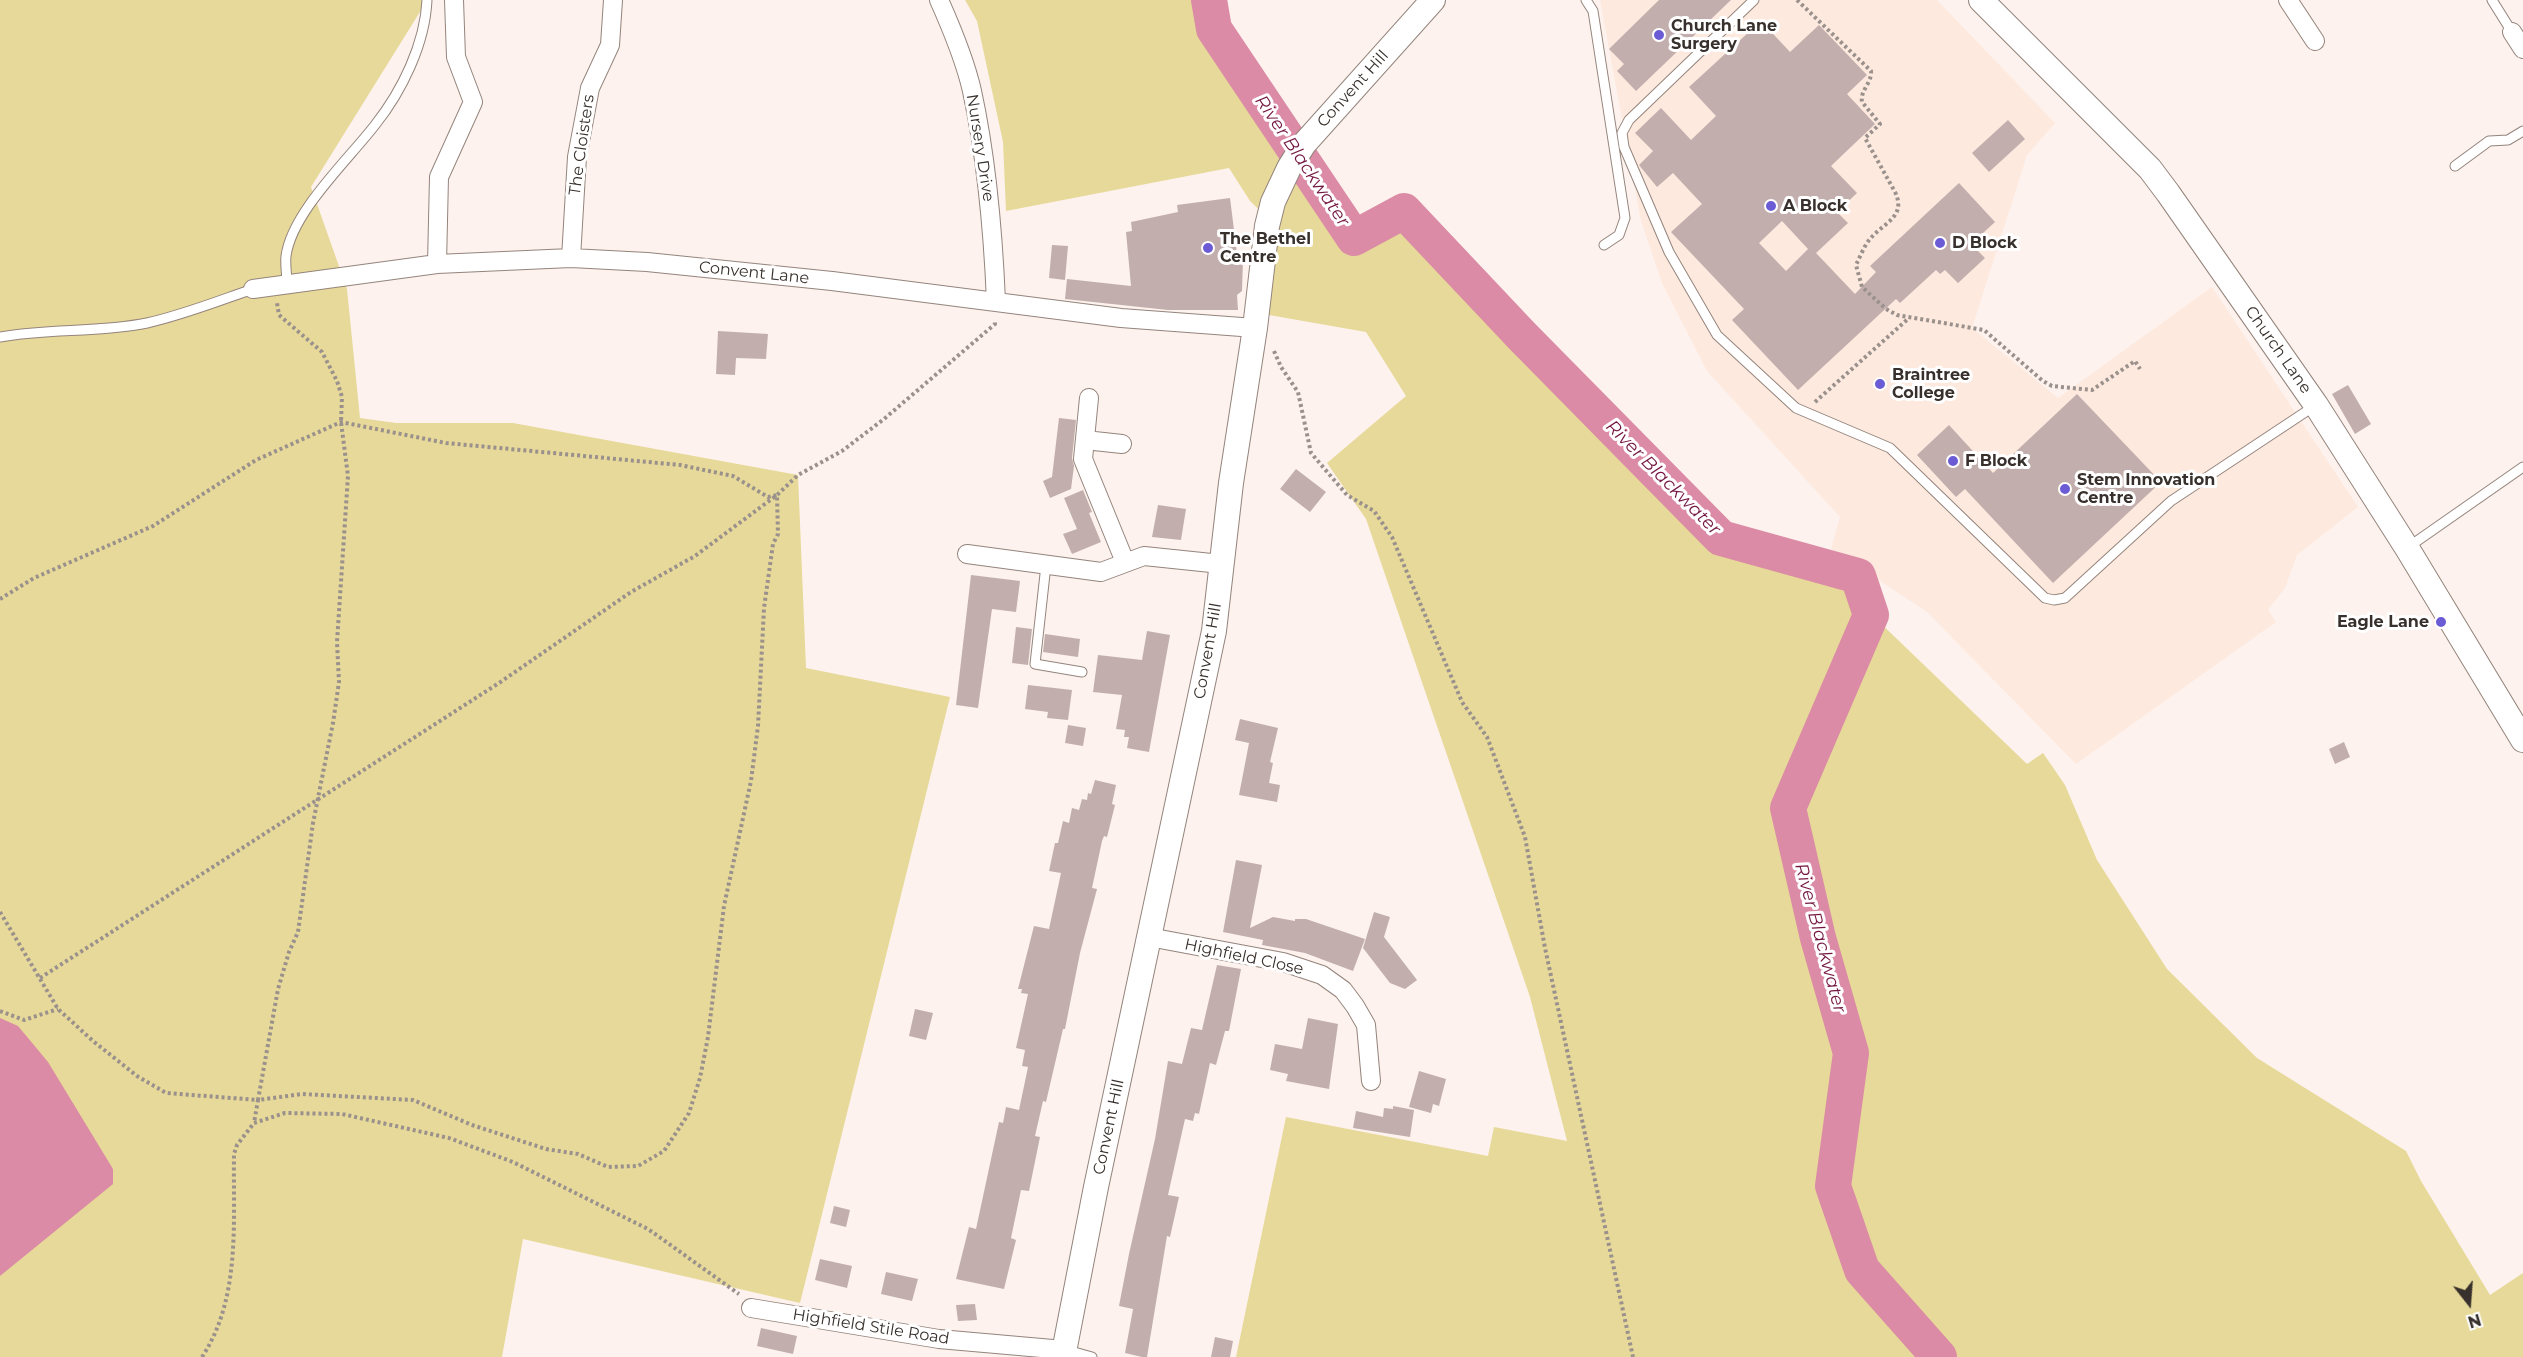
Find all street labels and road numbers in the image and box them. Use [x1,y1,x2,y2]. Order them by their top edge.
street label: Convent Hill [1313,46,1393,132]
street label: The Cloisters [565,93,599,197]
street label: Nursery Drive [962,93,998,203]
street label: Convent Lane [698,258,810,288]
street label: Church Lane [2241,303,2315,397]
street label: Convent Hill [1190,601,1226,701]
street label: Highfield Close [1183,935,1305,979]
street label: Convent Hill [1090,1077,1128,1177]
street label: Highfield Stile Road [791,1305,951,1349]

